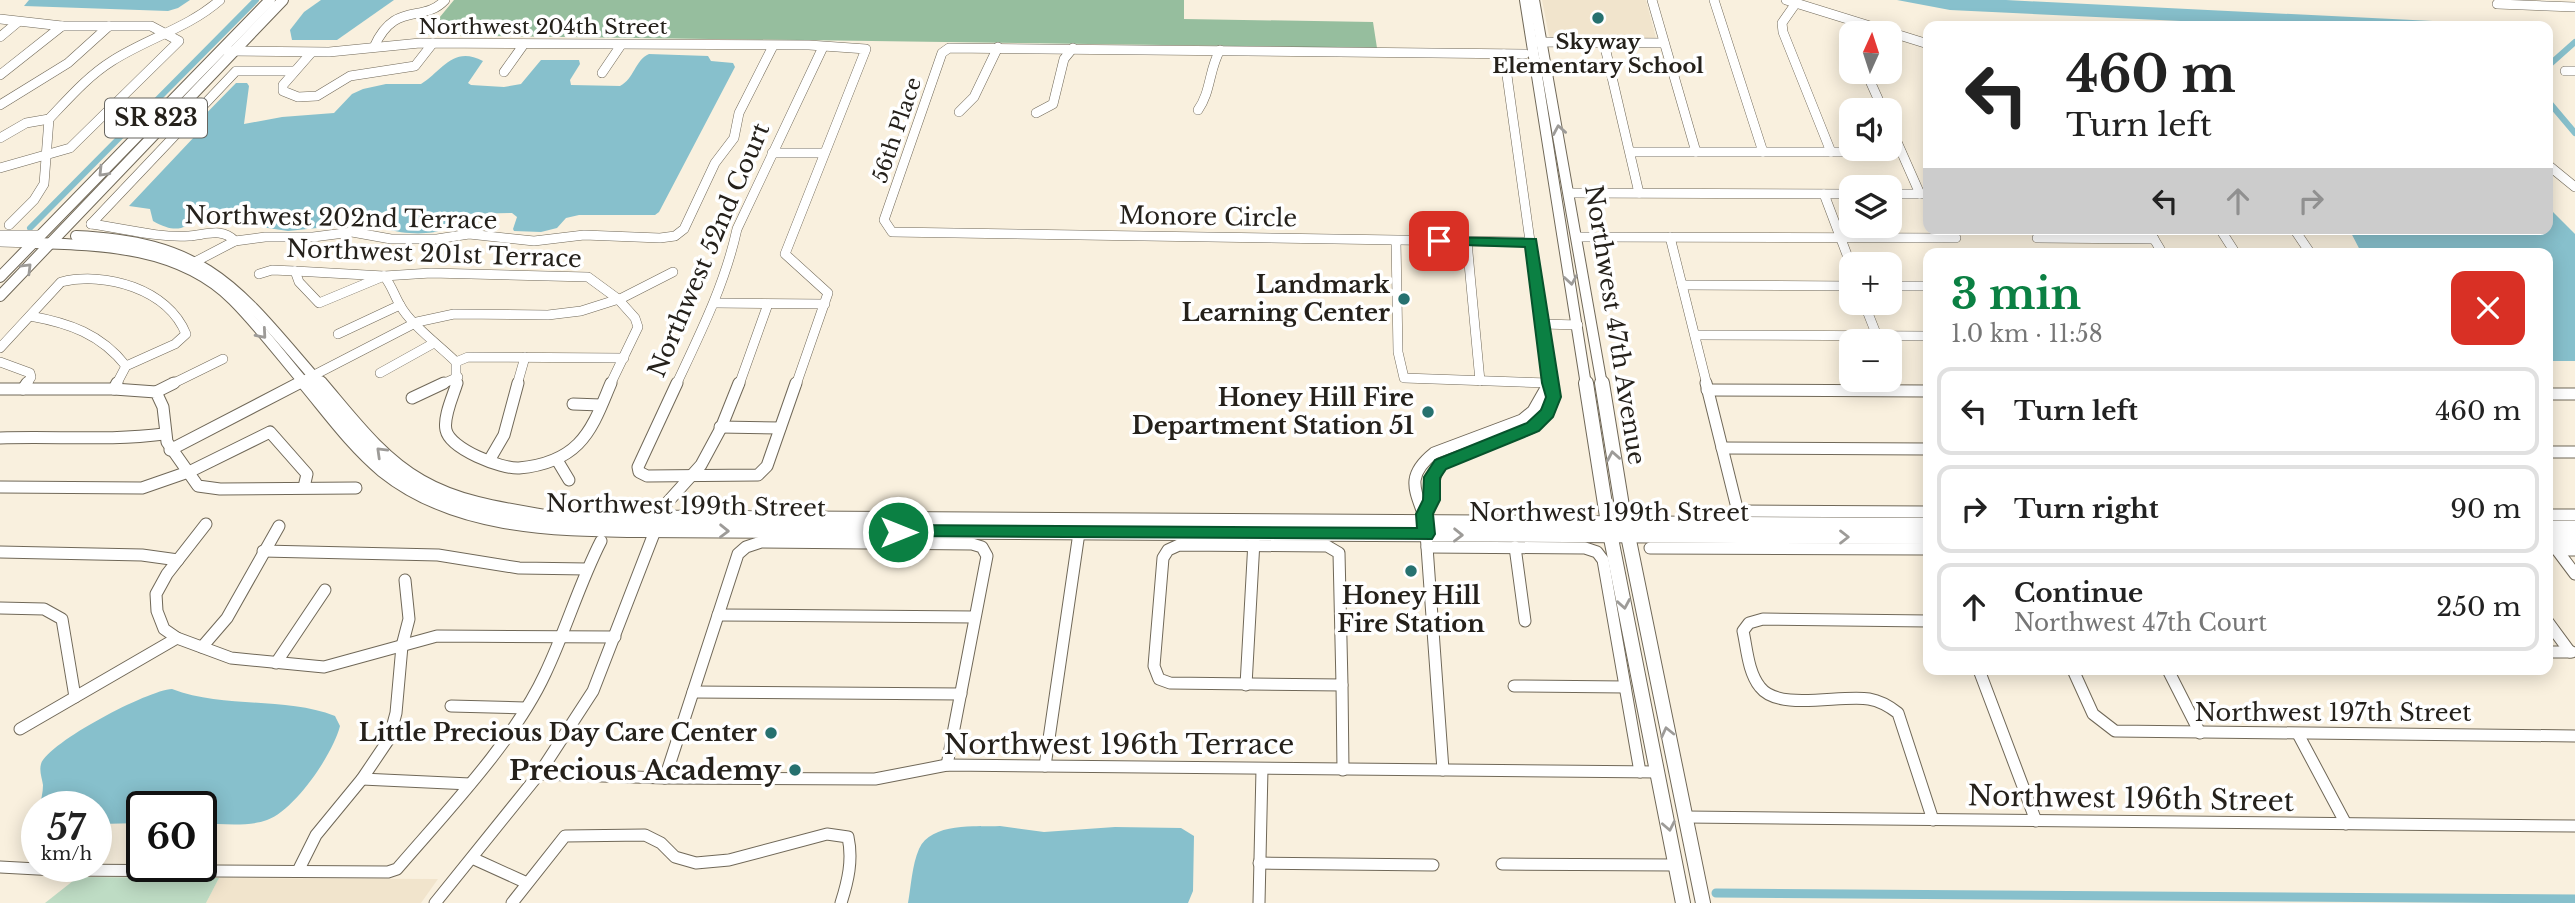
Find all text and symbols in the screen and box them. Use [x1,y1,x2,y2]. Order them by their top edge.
marker: Skyway Elementary School [1590,10,1606,26]
street label: Northwest 204th Street [419,14,667,40]
north arrow [1839,21,1902,84]
map controls [1839,21,1902,392]
place label: Skyway Elementary School [1492,29,1704,79]
text: 460 m [2066,44,2236,105]
icon: left [1951,49,2042,140]
street label: 56th Place [867,74,927,186]
button: sound [1839,98,1902,161]
road number: SR 823 [105,99,207,138]
text: Turn left [2066,105,2212,145]
street label: Northwest 52nd Court [642,118,775,381]
one-way arrow [1552,125,1567,136]
one-way arrow [98,163,111,176]
button: layers [1839,175,1902,238]
icon: left [2146,182,2184,220]
icon: ahead [2219,182,2257,220]
icon: right [2292,182,2330,220]
street label: Northwest 47th Avenue [1579,183,1652,467]
street label: Northwest 202nd Terrace [184,200,498,235]
street label: Monore Circle [1119,200,1297,233]
pin [1409,211,1469,271]
icon: arrive [1420,222,1458,260]
street label: Northwest 201st Terrace [286,234,582,273]
button: + [1839,252,1902,315]
one-way arrow [19,263,32,276]
text: 3 min [1951,268,2081,320]
place label: Landmark Learning Center [1181,270,1391,327]
button: close [2451,271,2525,345]
one-way arrow [1563,274,1578,286]
marker: Landmark Learning Center [1396,291,1412,307]
text: 1.0 km · 11:58 [1951,320,2103,348]
one-way arrow [254,326,266,339]
button: − [1839,329,1902,392]
place label: Honey Hill Fire Department Station 51 [1132,383,1414,440]
icon: left [1955,392,1993,430]
text: Turn left [2014,395,2138,427]
text: 460 m [2435,395,2521,427]
marker: Honey Hill Fire Department Station 51 [1420,404,1436,420]
one-way arrow [376,448,389,461]
one-way arrow [1606,451,1621,462]
street label: Northwest 199th Street [546,489,826,522]
icon: right [1955,490,1993,528]
text: Turn right [2014,493,2159,525]
text: 90 m [2450,493,2521,525]
position arrow [861,495,935,569]
street label: Northwest 199th Street [1469,498,1749,527]
one-way arrow [719,523,729,539]
one-way arrow [1453,527,1464,543]
one-way arrow [1839,529,1849,545]
marker: Honey Hill Fire Station [1403,563,1419,579]
text: Continue [2014,577,2143,609]
place label: Honey Hill Fire Station [1337,581,1485,638]
icon: ahead [1955,588,1993,626]
text: 250 m [2436,591,2521,623]
one-way arrow [1615,598,1630,610]
text: Northwest 47th Court [2014,609,2267,637]
street label: Northwest 197th Street [2195,698,2471,727]
place label: Little Precious Day Care Center [359,718,757,747]
marker: Little Precious Day Care Center [763,725,779,741]
one-way arrow [1661,726,1675,738]
street label: Northwest 196th Terrace [944,727,1294,762]
place label: Precious Academy [509,753,782,788]
marker: Precious Academy [787,762,803,778]
street label: Northwest 196th Street [1967,778,2295,819]
speed limit sign: 60 [126,791,217,882]
text: 57 [47,806,86,849]
one-way arrow [1661,821,1676,832]
text: km/h [41,843,92,865]

